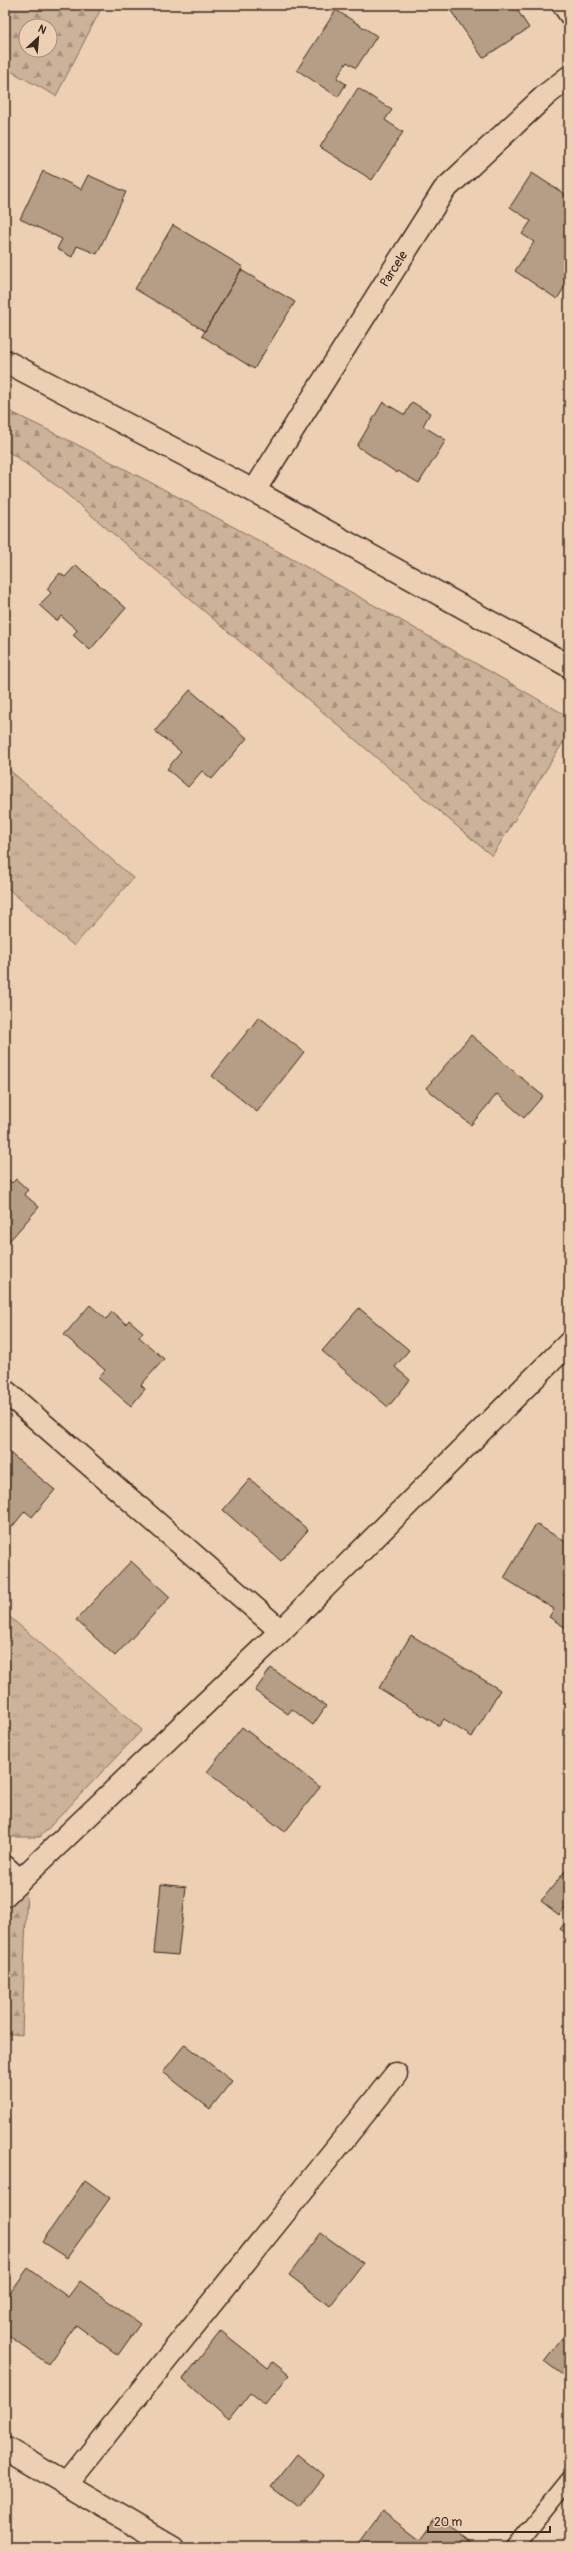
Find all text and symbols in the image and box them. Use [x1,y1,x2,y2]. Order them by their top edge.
north arrow [18,18,58,58]
text: N [36,22,49,37]
street label: Parcele [377,247,412,290]
scale bar [428,2508,550,2534]
text: 20 m [434,2515,463,2530]

